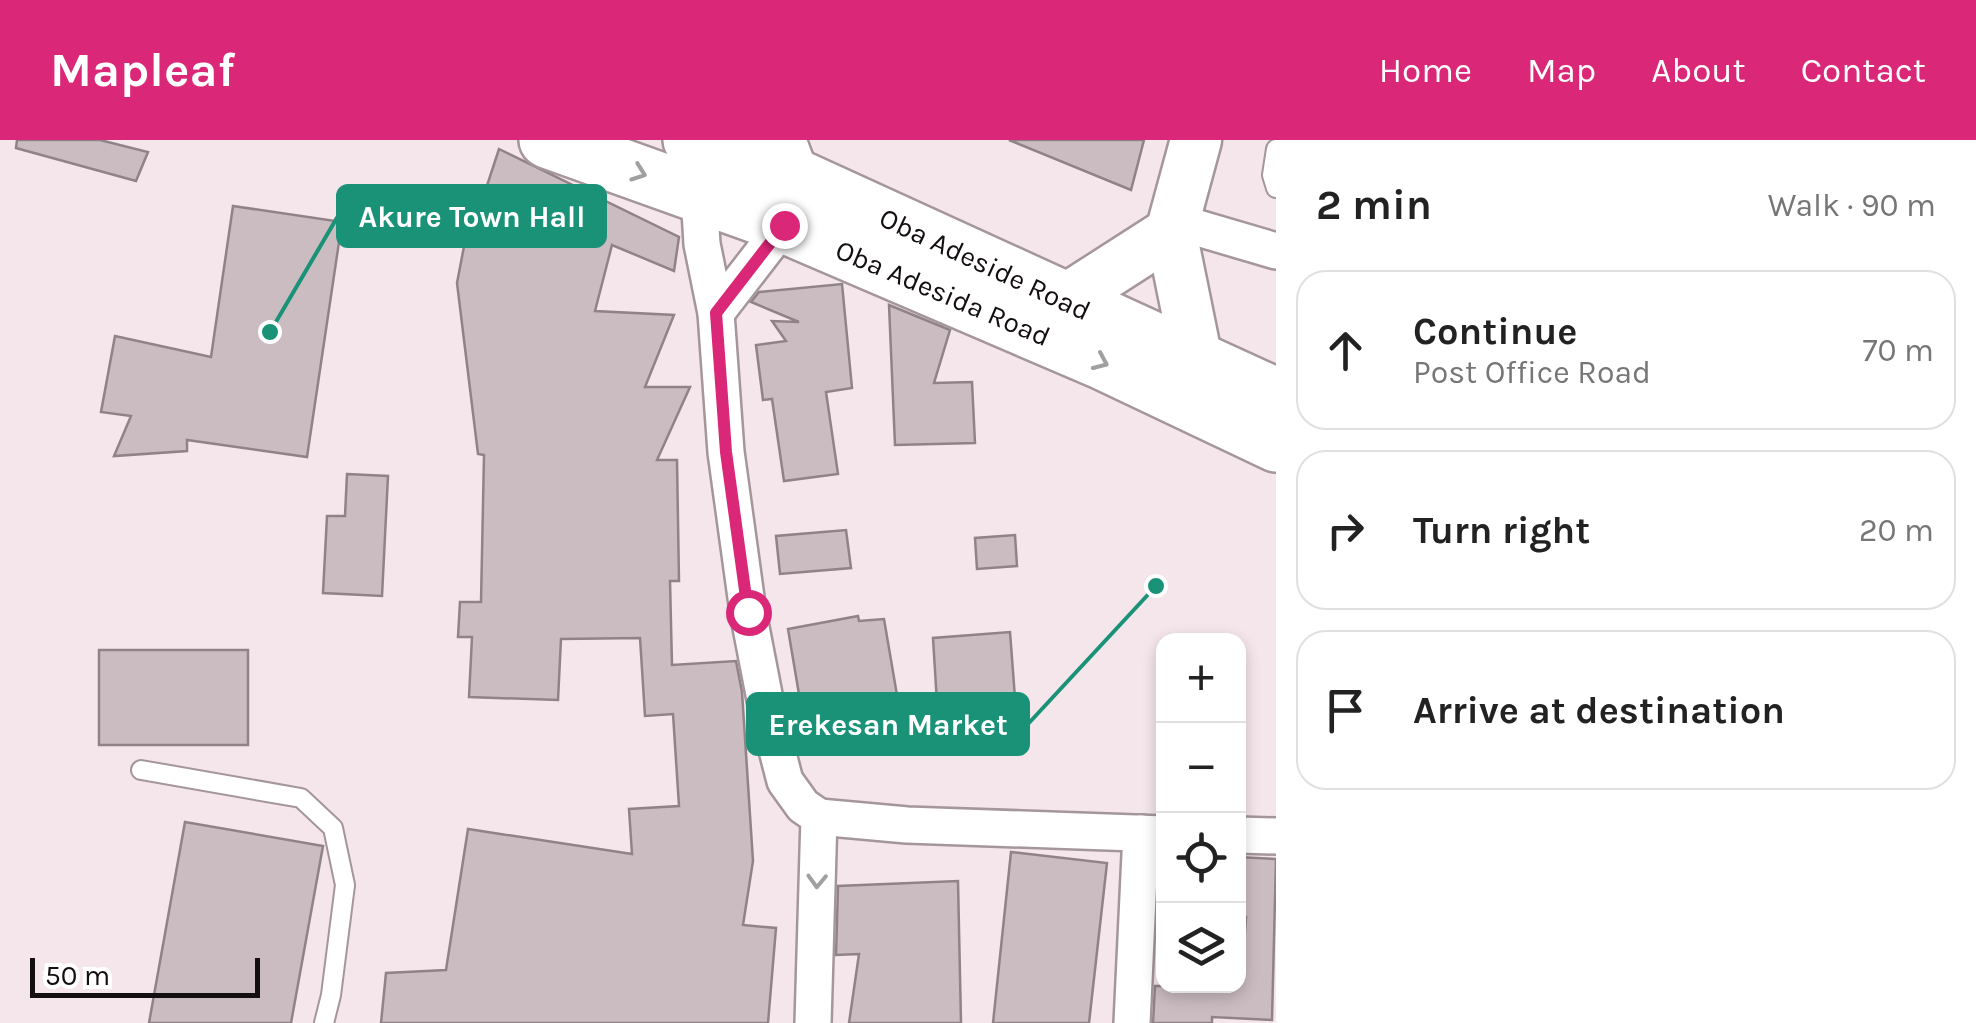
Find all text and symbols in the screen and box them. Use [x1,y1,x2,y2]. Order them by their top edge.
text: Mapleaf [50,42,235,98]
text: Home [1379,50,1472,91]
text: Map [1527,50,1596,91]
text: About [1651,50,1746,91]
text: Contact [1801,50,1926,91]
one-way arrow [629,161,646,181]
text: 2 min [1316,180,1432,230]
callout: Akure Town Hall [338,186,605,246]
text: Walk · 90 m [1768,187,1936,224]
text: Akure Town Hall [359,199,585,235]
street label: Oba Adeside Road [874,201,1096,327]
route end [762,203,808,249]
street label: Oba Adesida Road [831,233,1055,353]
text: Continue [1413,309,1577,354]
icon: ahead [1318,323,1373,378]
text: 70 m [1862,332,1934,369]
one-way arrow [1091,350,1109,370]
text: Post Office Road [1413,354,1651,391]
icon: right [1318,503,1373,558]
text: Turn right [1413,508,1590,553]
text: 20 m [1859,512,1934,549]
route start [726,590,772,636]
map controls [1156,633,1246,993]
button: + [1156,633,1246,723]
icon: arrive [1318,683,1373,738]
text: Arrive at destination [1413,688,1785,733]
callout: Erekesan Market [748,694,1028,754]
text: Erekesan Market [768,707,1008,743]
button: − [1156,723,1246,813]
button: locate [1156,813,1246,903]
one-way arrow [806,873,827,889]
button: layers [1156,903,1246,993]
scale bar [30,953,260,998]
text: 50 m [45,959,110,992]

